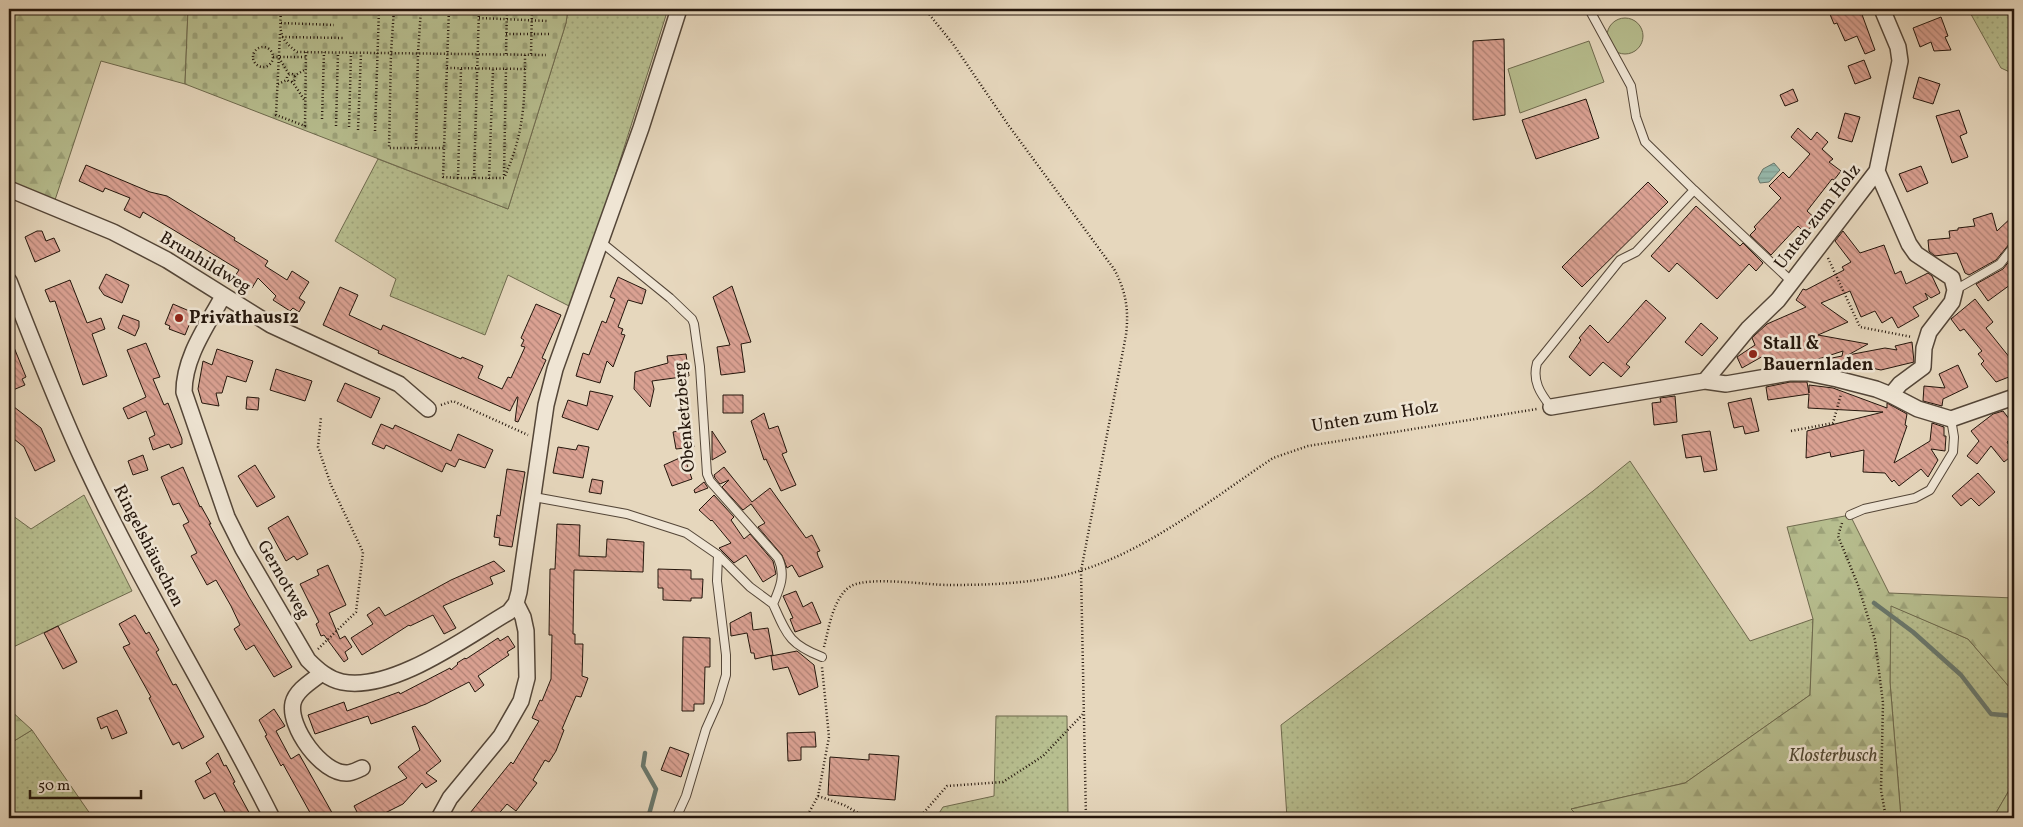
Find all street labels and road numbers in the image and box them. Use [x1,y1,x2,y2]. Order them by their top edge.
street label: Unten zum Holz [1769,159,1867,275]
street label: Brunhildweg [154,226,256,300]
street label: Obenketzberg [668,361,702,473]
street label: Unten zum Holz [1310,395,1440,439]
street label: Ringelshäuschen [106,480,190,612]
street label: Gernotweg [250,536,316,624]

